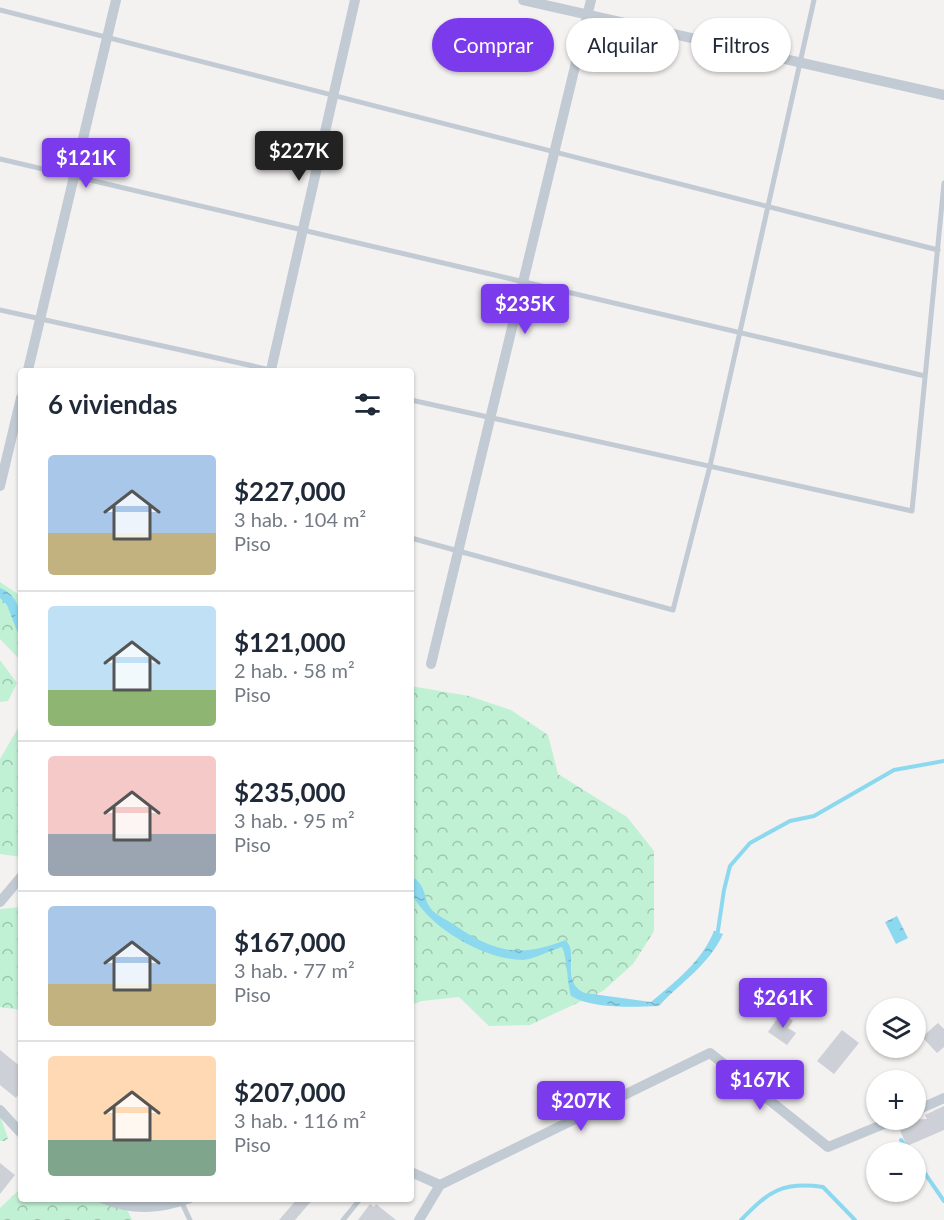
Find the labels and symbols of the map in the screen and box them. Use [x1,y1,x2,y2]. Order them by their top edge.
pin: $227K [257,131,341,182]
pin: $121K [44,138,128,189]
pin: $235K [483,284,567,335]
pin: $261K [741,978,825,1029]
pin: $167K [718,1060,802,1111]
pin: $207K [539,1081,623,1132]

